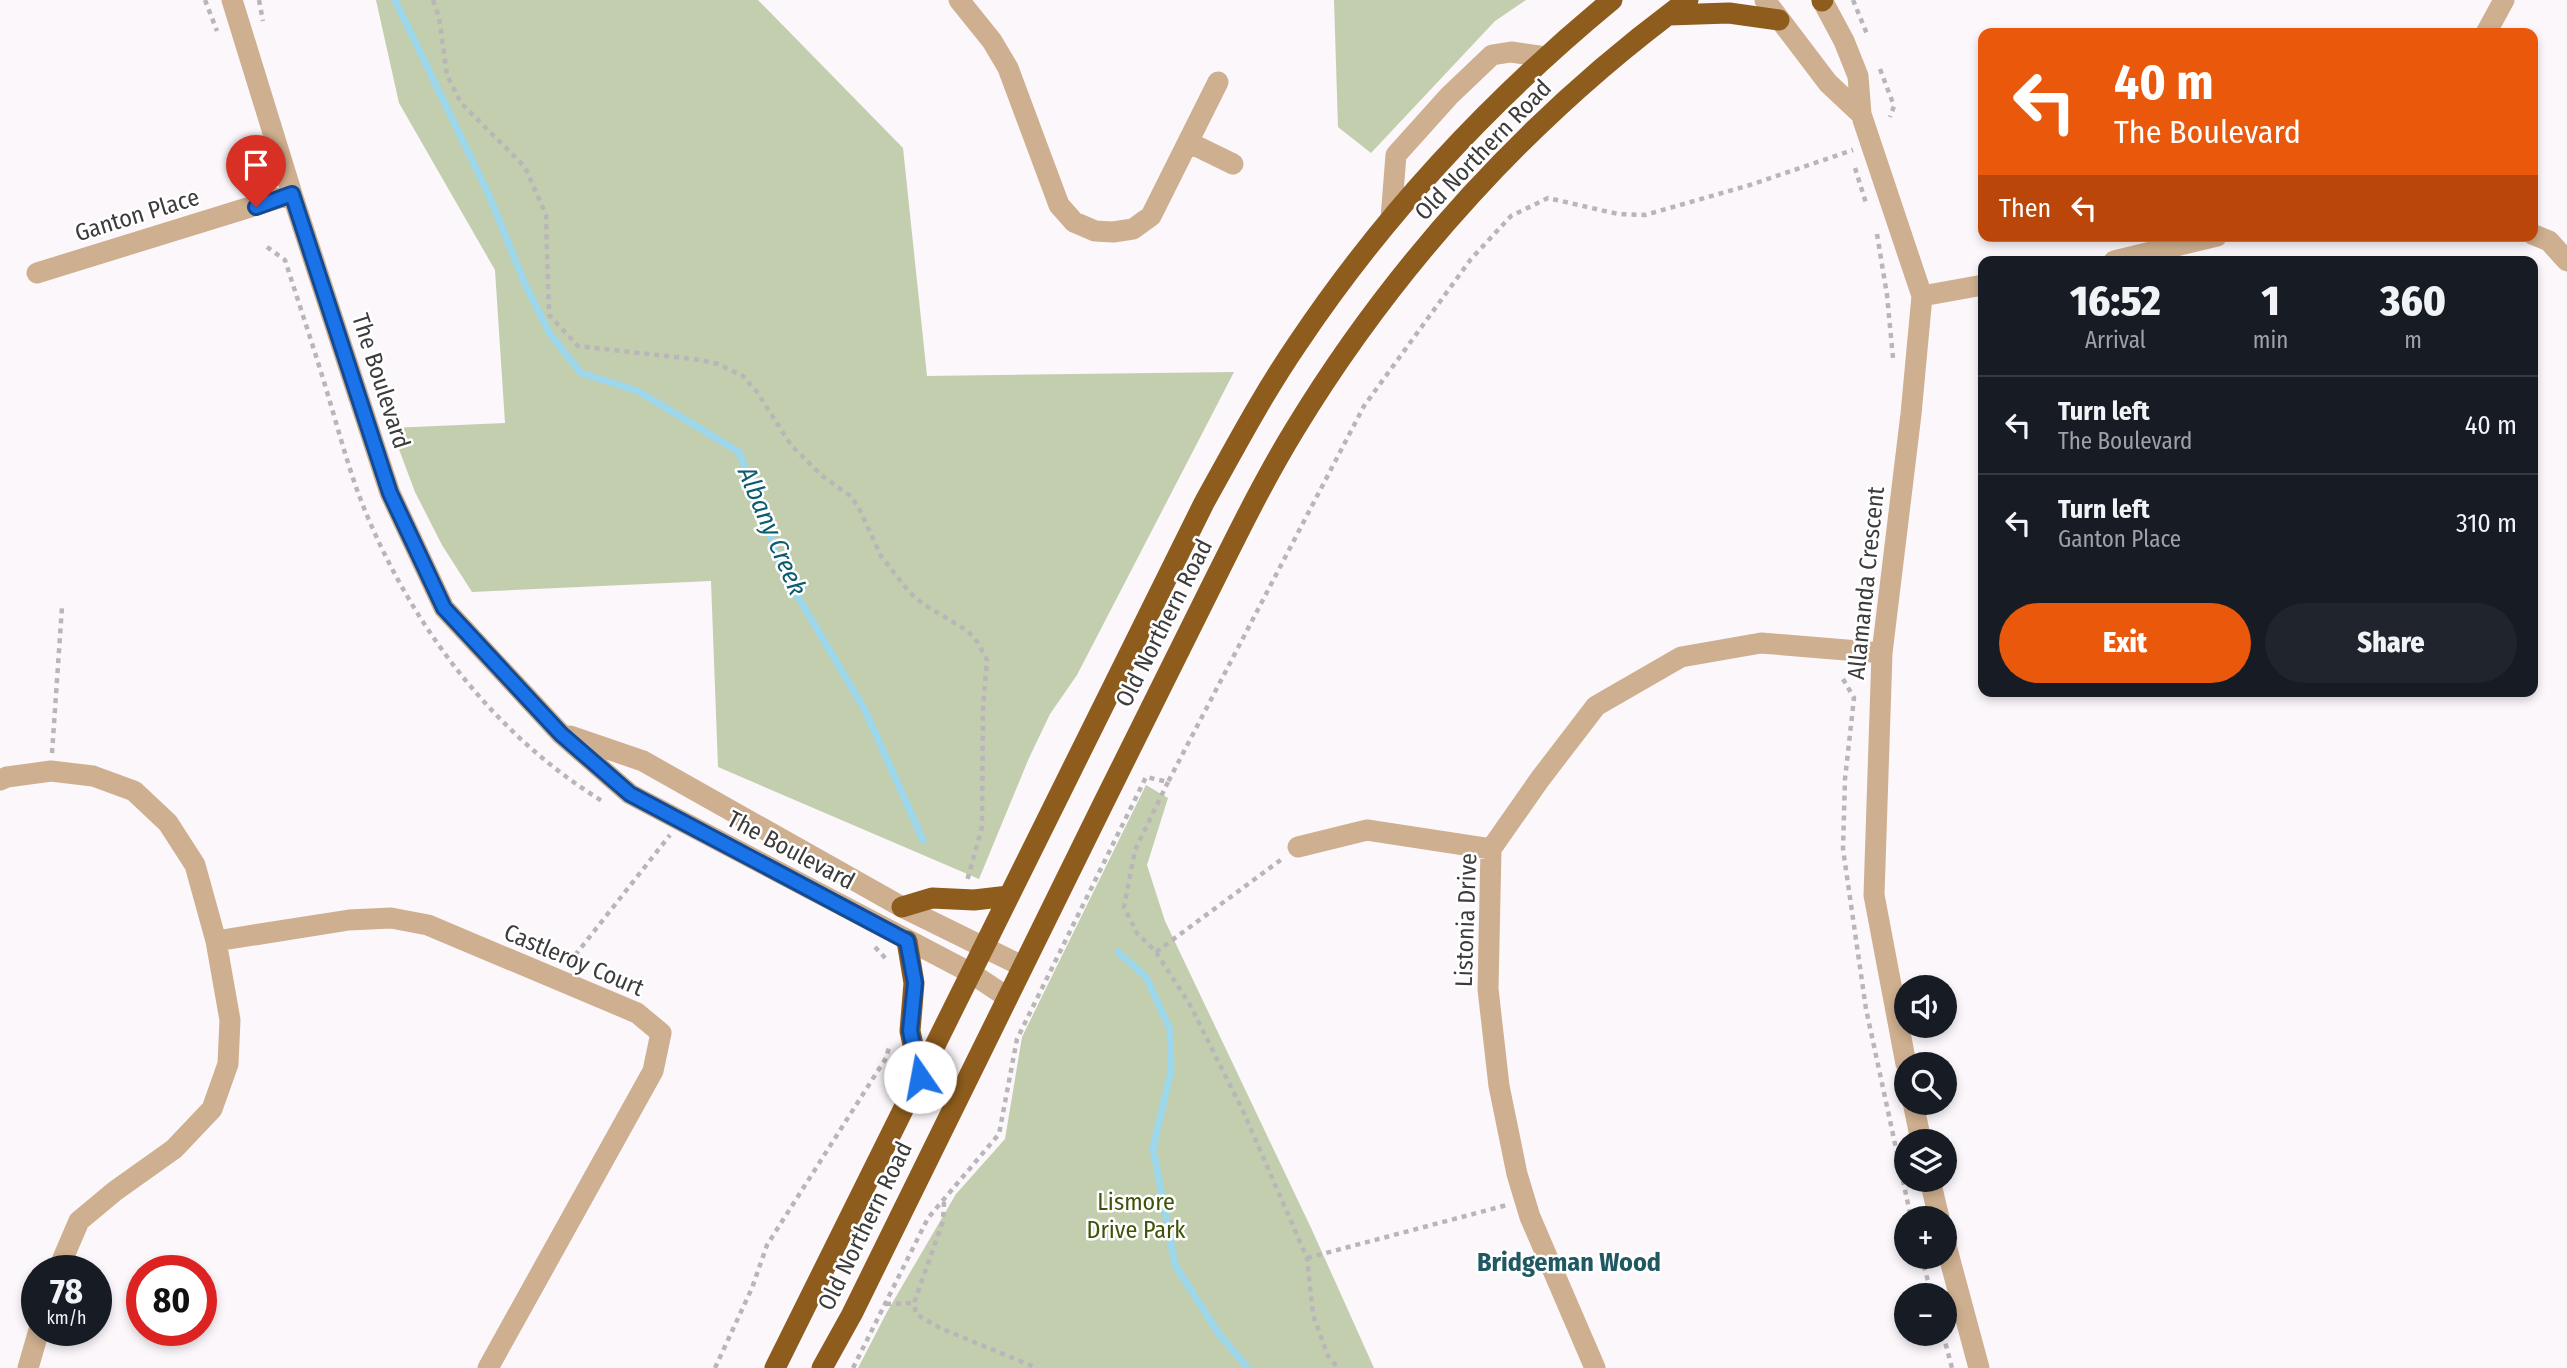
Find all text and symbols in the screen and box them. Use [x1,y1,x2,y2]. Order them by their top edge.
text: 40 m [2114,53,2214,112]
icon: left [1999,56,2090,147]
street label: Old Northern Road [1409,74,1557,226]
text: The Boulevard [2114,113,2301,151]
pin [226,135,286,207]
icon: arrive [237,146,275,184]
street label: Ganton Place [71,183,203,247]
icon: left [2065,189,2103,227]
text: Then [1999,193,2051,224]
text: 16:52 [2070,276,2161,326]
text: 1 [2261,276,2280,326]
text: 360 [2380,276,2446,326]
street label: The Boulevard [346,310,416,452]
text: Arrival [2085,326,2146,354]
text: min [2253,326,2288,354]
text: m [2404,326,2422,354]
text: Turn left [2058,396,2150,427]
icon: left [1999,406,2037,444]
text: 40 m [2465,410,2517,441]
text: The Boulevard [2058,427,2192,455]
water label: Albany Creek [731,461,813,600]
street label: Allamanda Crescent [1842,485,1890,681]
text: Turn left [2058,494,2150,525]
icon: left [1999,504,2037,542]
text: 310 m [2456,508,2517,539]
text: Ganton Place [2058,525,2181,553]
street label: Old Northern Road [1110,535,1218,711]
button: Exit [1999,603,2251,683]
button: Share [2265,603,2517,683]
street label: The Boulevard [723,805,859,895]
street label: Listonia Drive [1450,853,1482,987]
street label: Castleroy Court [500,918,648,1002]
map controls [1894,975,1957,1346]
button: sound [1894,975,1957,1038]
position arrow [883,1040,957,1114]
button: search [1894,1052,1957,1115]
button: layers [1894,1129,1957,1192]
street label: Old Northern Road [812,1137,918,1315]
park label: Lismore Drive Park [1086,1188,1186,1244]
button: + [1894,1206,1957,1269]
district label: Bridgeman Wood [1477,1247,1661,1278]
speed limit sign: 80 [126,1255,217,1346]
text: 78 [50,1270,83,1312]
button: − [1894,1283,1957,1346]
text: km/h [46,1307,87,1329]

